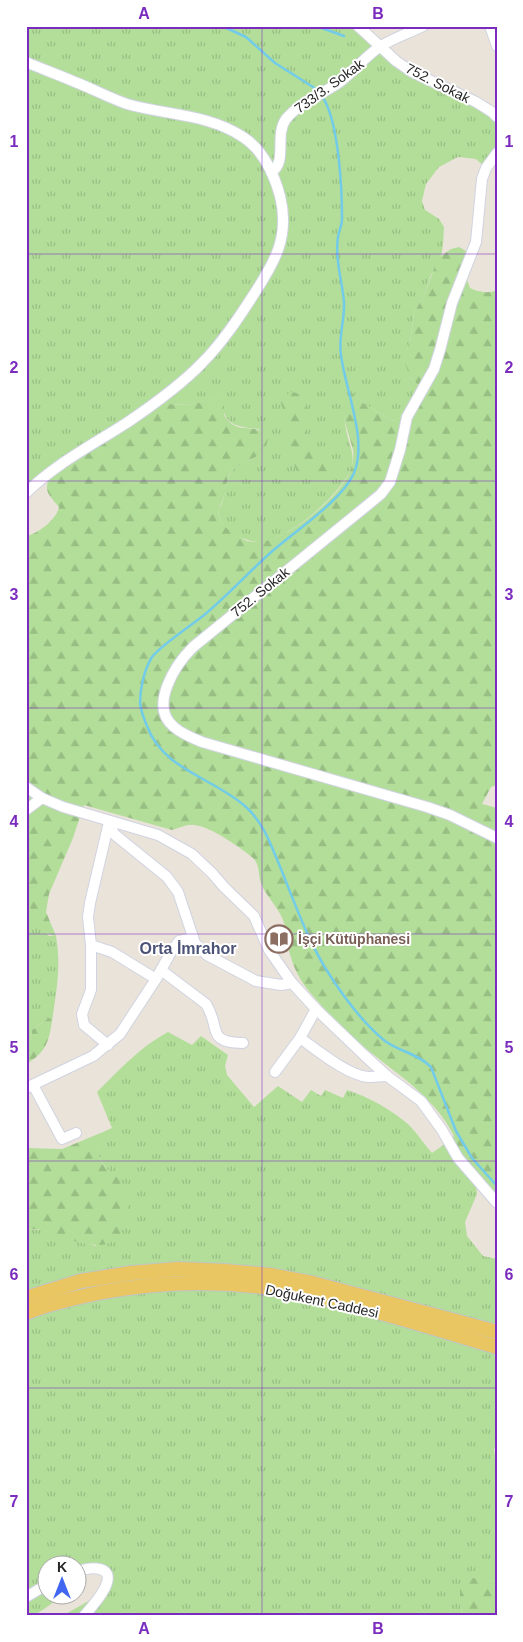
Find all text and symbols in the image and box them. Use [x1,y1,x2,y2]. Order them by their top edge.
text: A [138,5,150,22]
text: B [372,5,384,22]
street label: 733/3. Sokak [291,55,368,116]
street label: 752. Sokak [403,60,474,106]
text: 1 [10,133,19,150]
text: 1 [505,133,514,150]
text: 2 [10,359,19,376]
text: 2 [505,359,514,376]
street label: 752. Sokak [228,563,293,620]
text: 3 [10,586,19,603]
text: 3 [505,586,514,603]
text: 4 [10,813,19,830]
text: 4 [505,813,514,830]
library icon: İşçi Kütüphanesi [264,924,294,954]
place label: İşçi Kütüphanesi [298,931,410,947]
district label: Orta İmrahor [140,940,236,957]
text: 5 [10,1039,19,1056]
text: 5 [505,1039,514,1056]
text: 6 [10,1266,19,1283]
text: 6 [505,1266,514,1283]
street label: Doğukent Caddesi [264,1281,380,1321]
text: 7 [10,1493,19,1510]
text: 7 [505,1493,514,1510]
north arrow [38,1554,88,1604]
text: K [57,1559,67,1575]
text: A [138,1620,150,1637]
text: B [372,1620,384,1637]

